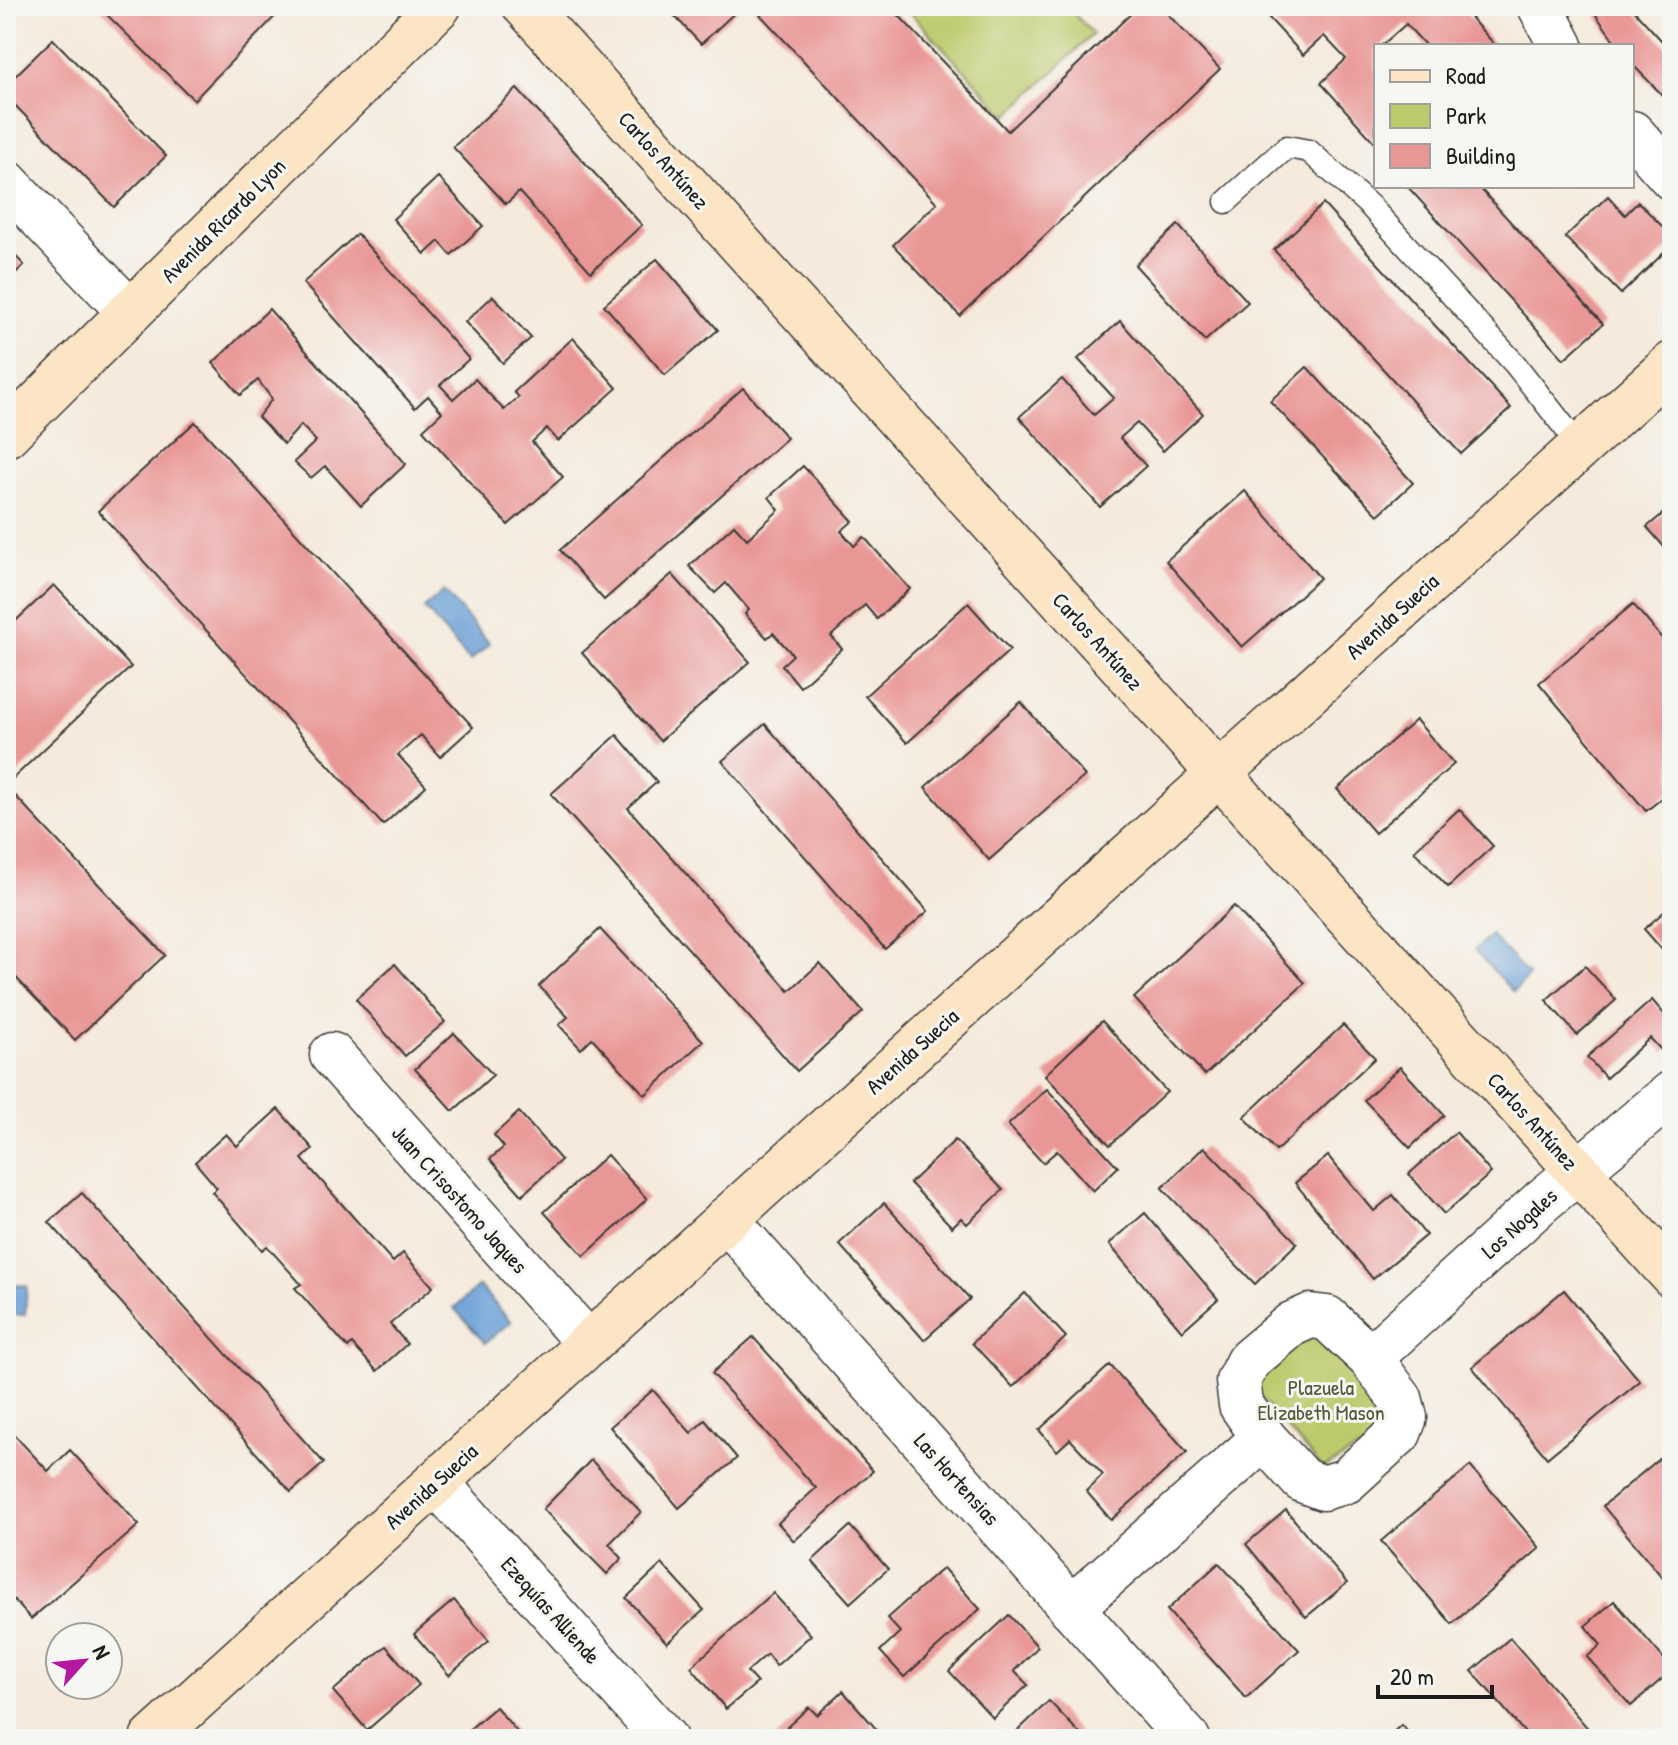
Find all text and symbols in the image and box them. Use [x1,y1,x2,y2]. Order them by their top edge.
legend [1374,44,1634,188]
text: Road [1446,59,1485,91]
text: Park [1446,99,1486,131]
street label: Carlos Antúnez [612,104,716,216]
text: Building [1446,139,1516,171]
street label: Avenida Ricardo Lyon [154,151,292,289]
street label: Avenida Suecia [1339,566,1445,666]
street label: Carlos Antúnez [1046,585,1150,697]
street label: Avenida Suecia [859,1001,965,1101]
street label: Carlos Antúnez [1481,1065,1585,1177]
street label: Juan Crisostomo Jaques [385,1118,535,1280]
street label: Los Nogales [1475,1181,1563,1265]
park label: Plazuela Elizabeth Mason [1257,1372,1385,1427]
street label: Las Hortensias [907,1426,1007,1532]
street label: Avenida Suecia [378,1436,484,1536]
street label: Ezequías Alliende [495,1550,608,1670]
north arrow [44,1621,124,1701]
text: N [86,1640,118,1664]
scale bar [1378,1649,1492,1699]
text: 20 m [1390,1660,1434,1692]

